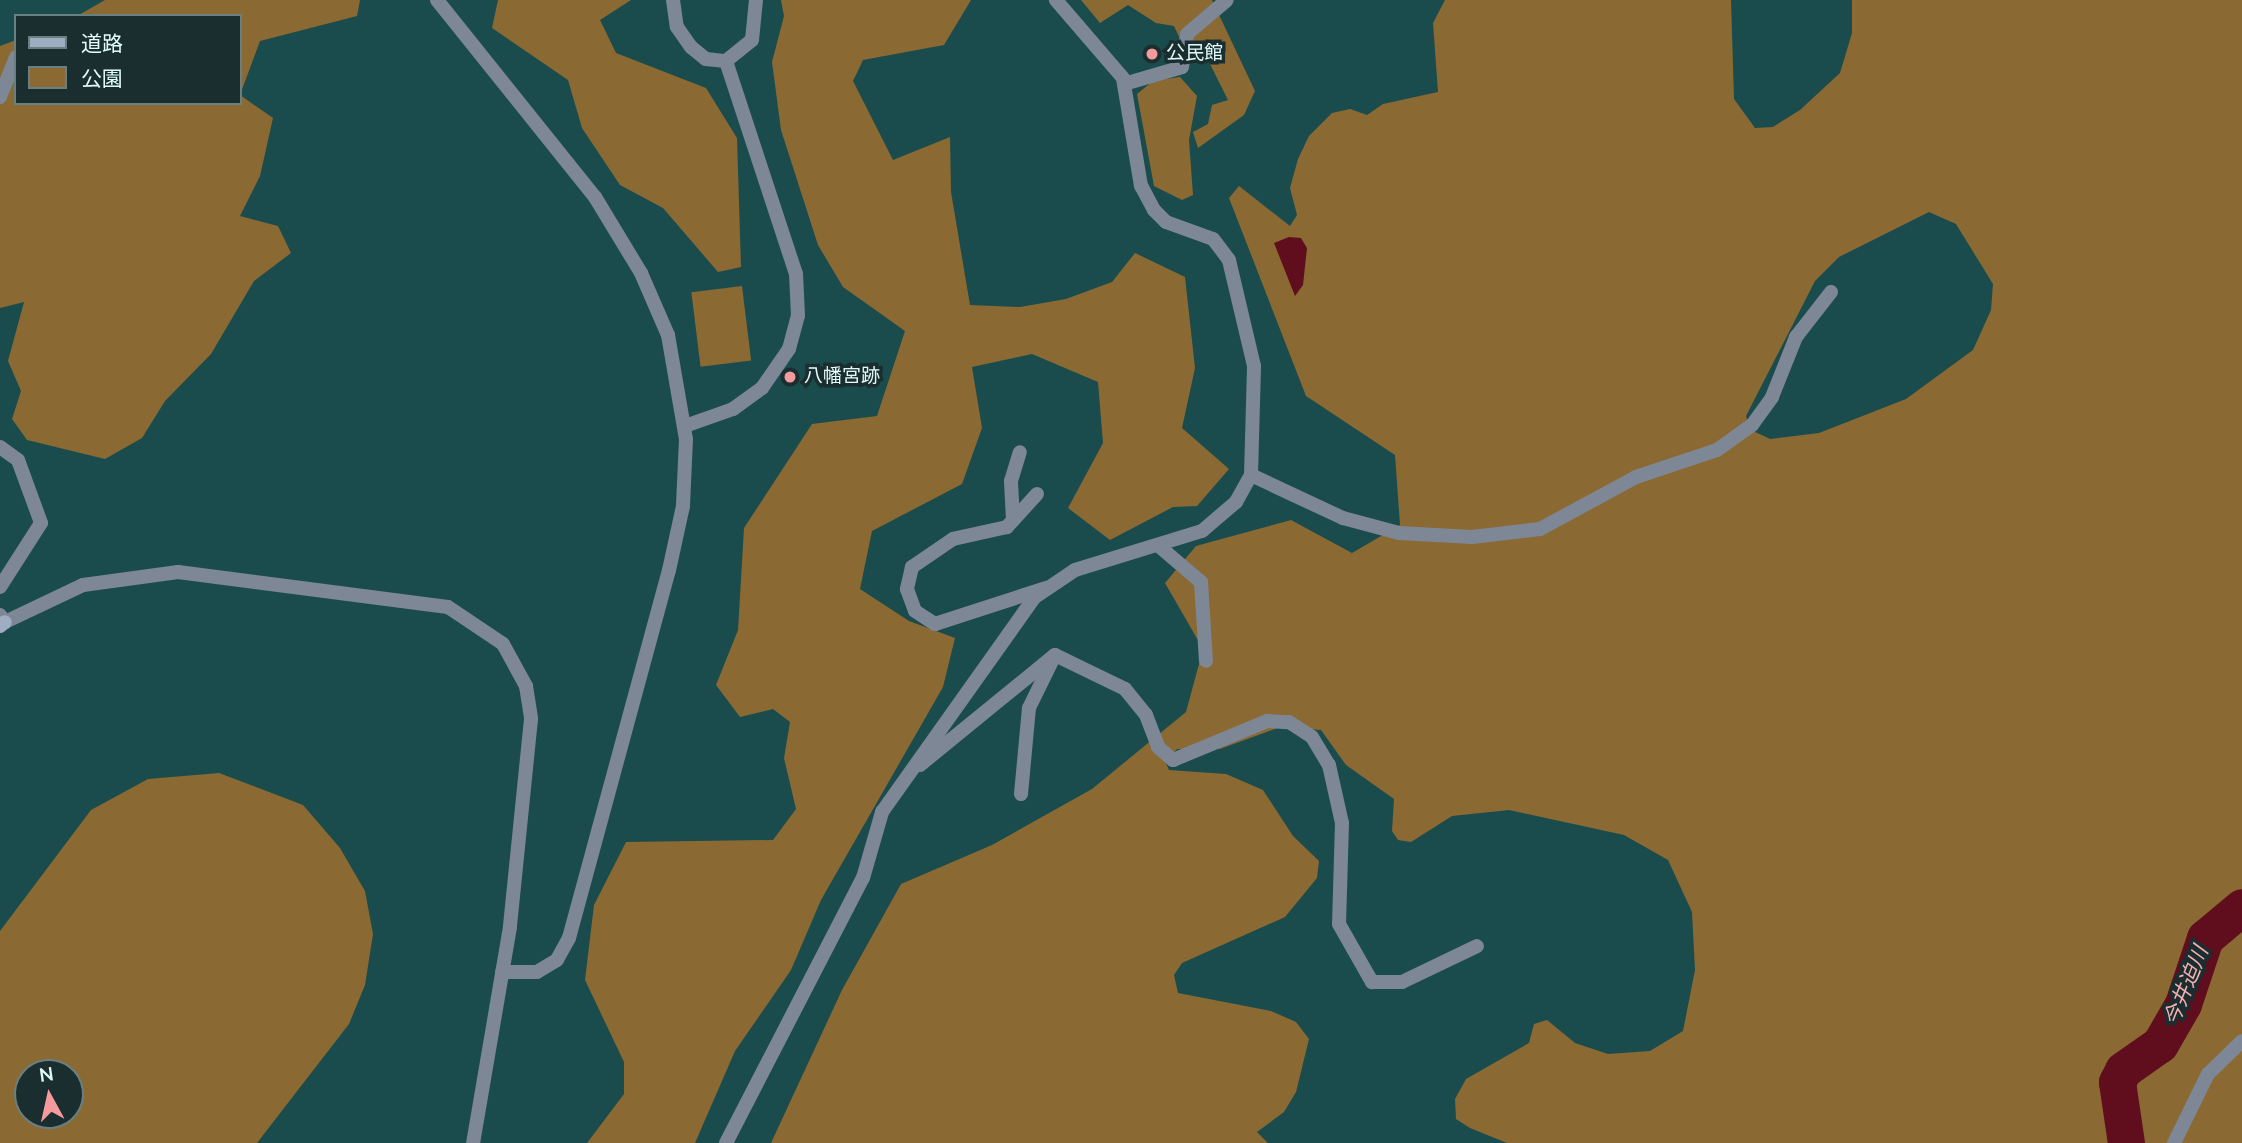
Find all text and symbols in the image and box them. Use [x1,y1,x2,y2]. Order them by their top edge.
legend [14,14,242,105]
text: 道路 [81,30,123,58]
place label: 公民館 [1166,43,1223,65]
marker: 公民館 [1144,46,1160,62]
text: 公園 [81,65,123,93]
place label: 八幡宮跡 [804,366,880,388]
marker: 八幡宮跡 [782,369,798,385]
water label: 今井迫川 [2159,942,2213,1030]
north arrow [14,1059,84,1129]
text: N [38,1061,55,1089]

